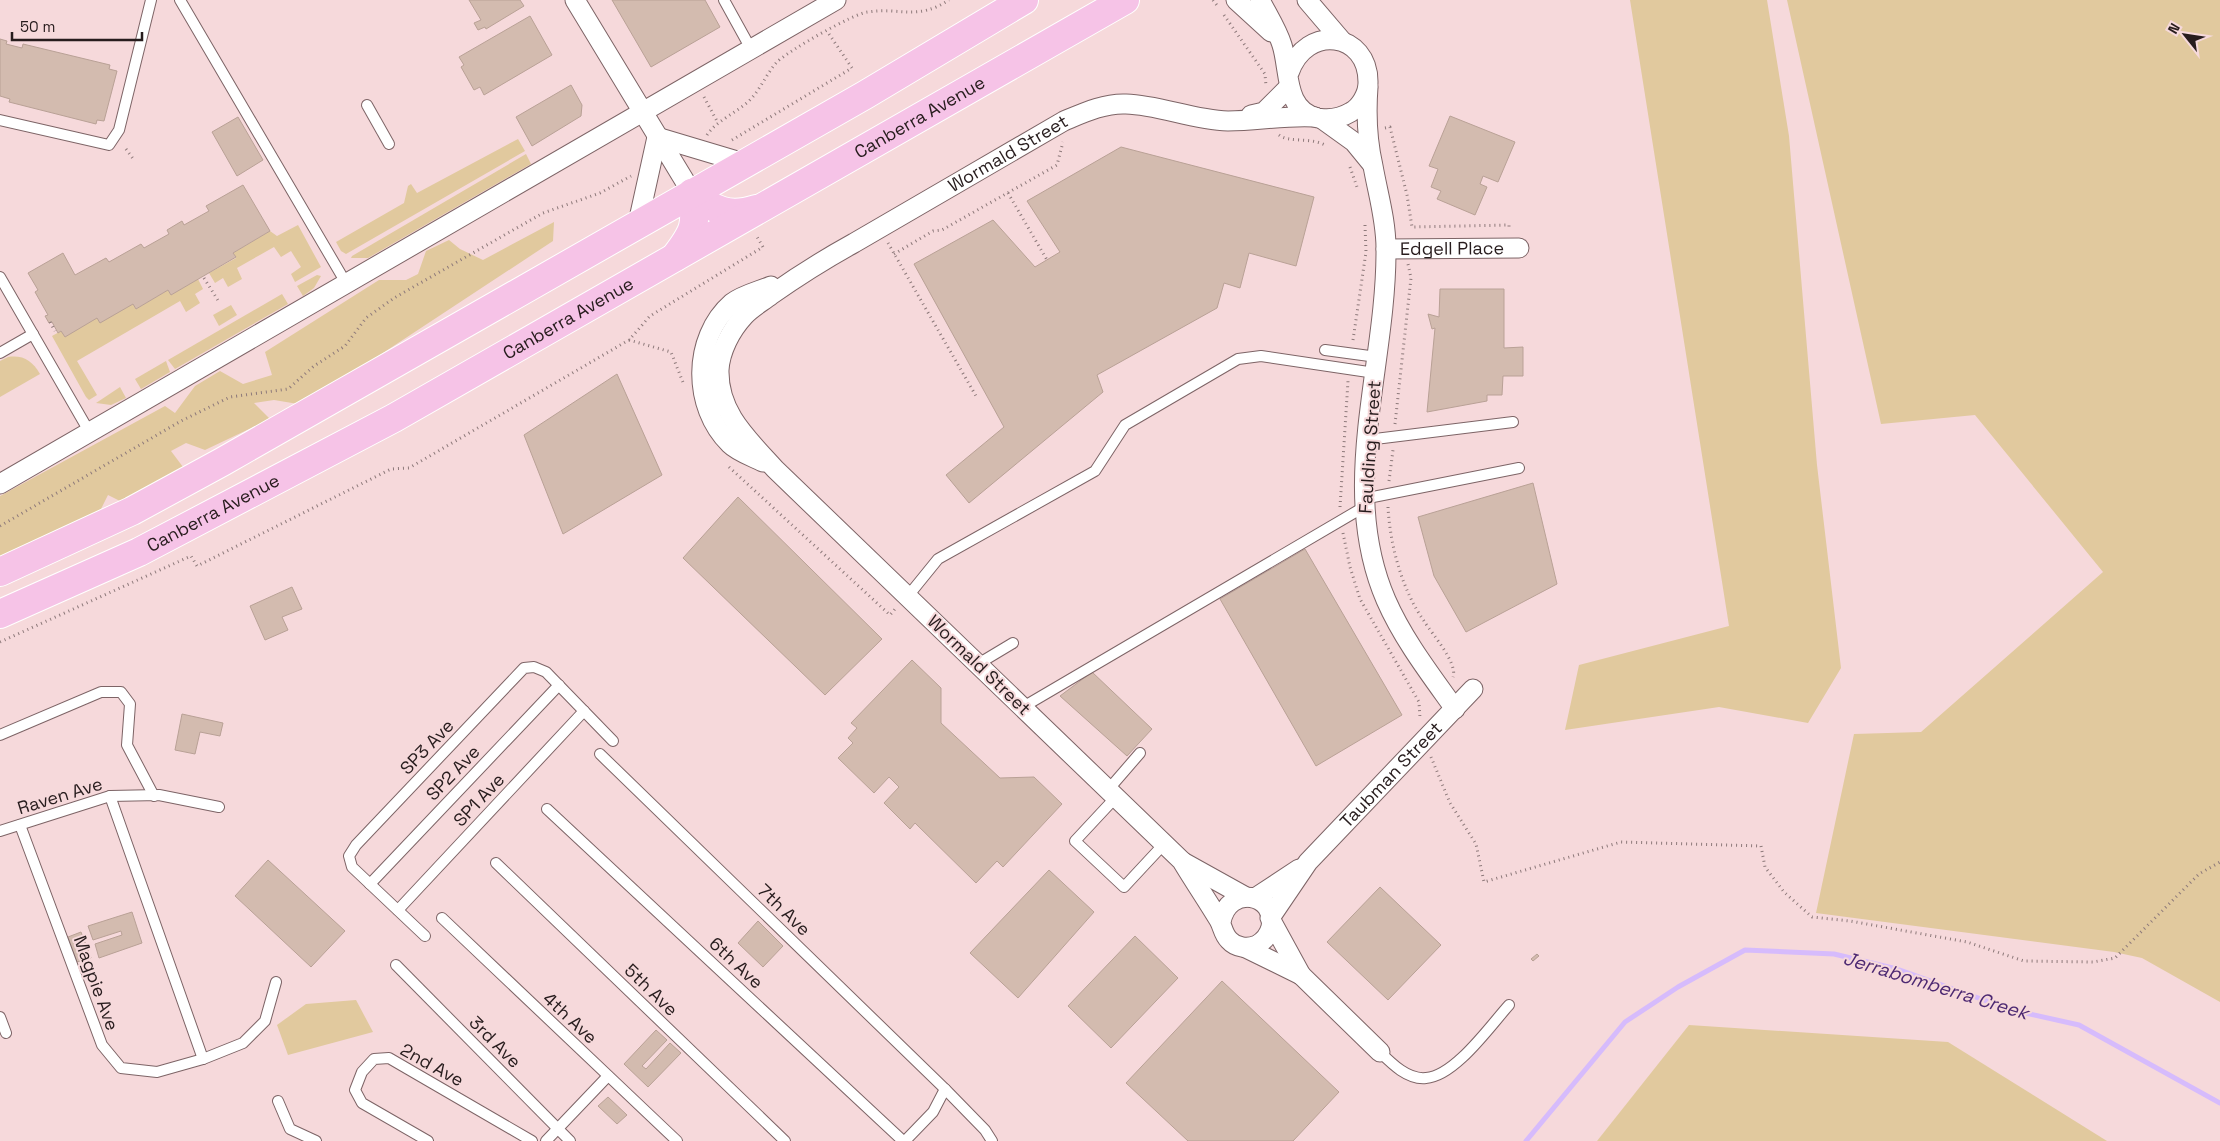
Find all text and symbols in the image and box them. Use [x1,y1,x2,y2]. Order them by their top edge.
scale bar [12,10,142,42]
north arrow [2160,10,2210,60]
text: 50 m [20,17,55,36]
text: N [2164,20,2184,37]
street label: Canberra Avenue [850,70,989,163]
street label: Wormald Street [944,109,1072,197]
street label: Edgell Place [1400,236,1504,260]
street label: Canberra Avenue [499,271,637,364]
street label: Faulding Street [1353,380,1386,514]
street label: Canberra Avenue [143,468,283,557]
street label: Wormald Street [923,610,1036,720]
street label: SP3 Ave [395,714,459,779]
street label: Taubman Street [1335,717,1447,833]
street label: SP2 Ave [421,740,485,805]
street label: SP1 Ave [448,768,509,831]
street label: Raven Ave [15,772,105,819]
street label: 7th Ave [753,879,816,940]
street label: Magpie Ave [69,932,124,1033]
street label: 6th Ave [704,932,768,993]
water label: Jerrabomberra Creek [1840,945,2034,1026]
street label: 5th Ave [620,959,683,1021]
street label: 4th Ave [538,987,602,1049]
street label: 3rd Ave [464,1011,526,1073]
street label: 2nd Ave [397,1038,468,1091]

